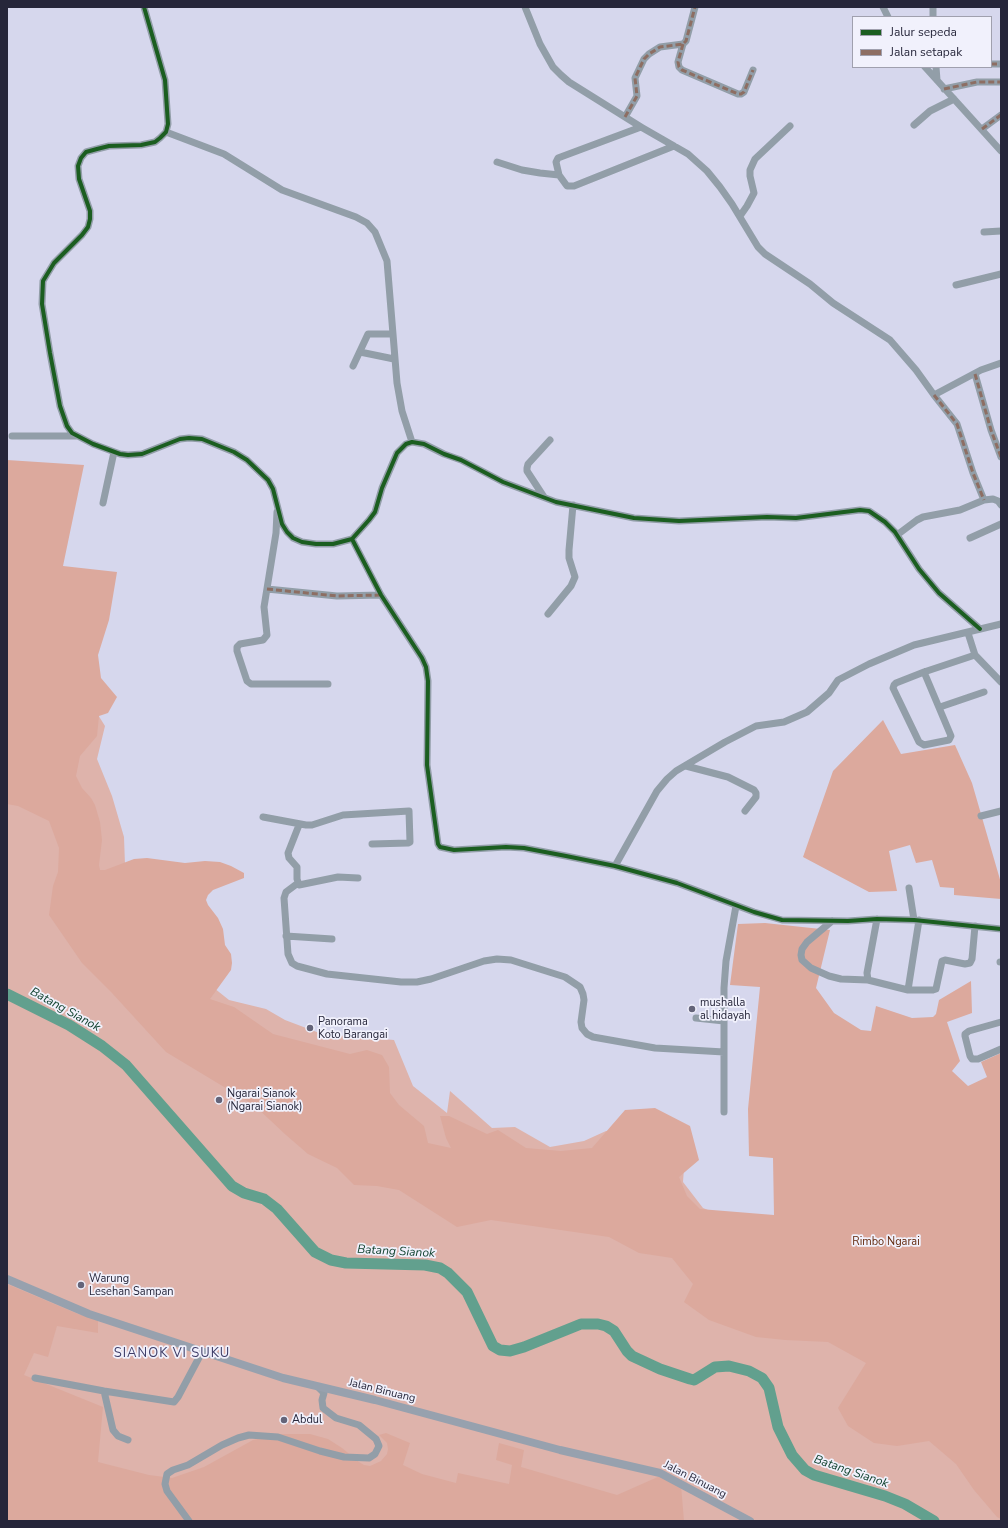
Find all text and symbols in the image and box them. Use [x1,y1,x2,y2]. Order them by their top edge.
legend [852,16,992,68]
text: Jalur sepeda [890,24,957,40]
text: Jalan setapak [890,44,962,60]
water label: Batang Sianok [27,985,103,1035]
place label: mushalla al hidayah [700,996,751,1022]
marker: mushalla al hidayah [687,1004,697,1014]
place label: Panorama Koto Barangai [318,1015,388,1041]
marker: Panorama Koto Barangai [305,1023,315,1033]
place label: Ngarai Sianok (Ngarai Sianok) [227,1087,302,1113]
marker: Ngarai Sianok (Ngarai Sianok) [214,1095,224,1105]
park label: Rimbo Ngarai [852,1235,920,1249]
water label: Batang Sianok [357,1243,435,1261]
place label: Warung Lesehan Sampan [89,1272,174,1298]
marker: Warung Lesehan Sampan [76,1280,86,1290]
district label: SIANOK VI SUKU [114,1346,230,1362]
street label: Jalan Binuang [347,1376,417,1406]
place label: Abdul [292,1413,322,1427]
marker: Abdul [279,1415,289,1425]
water label: Batang Sianok [812,1452,890,1492]
street label: Jalan Binuang [661,1459,729,1501]

